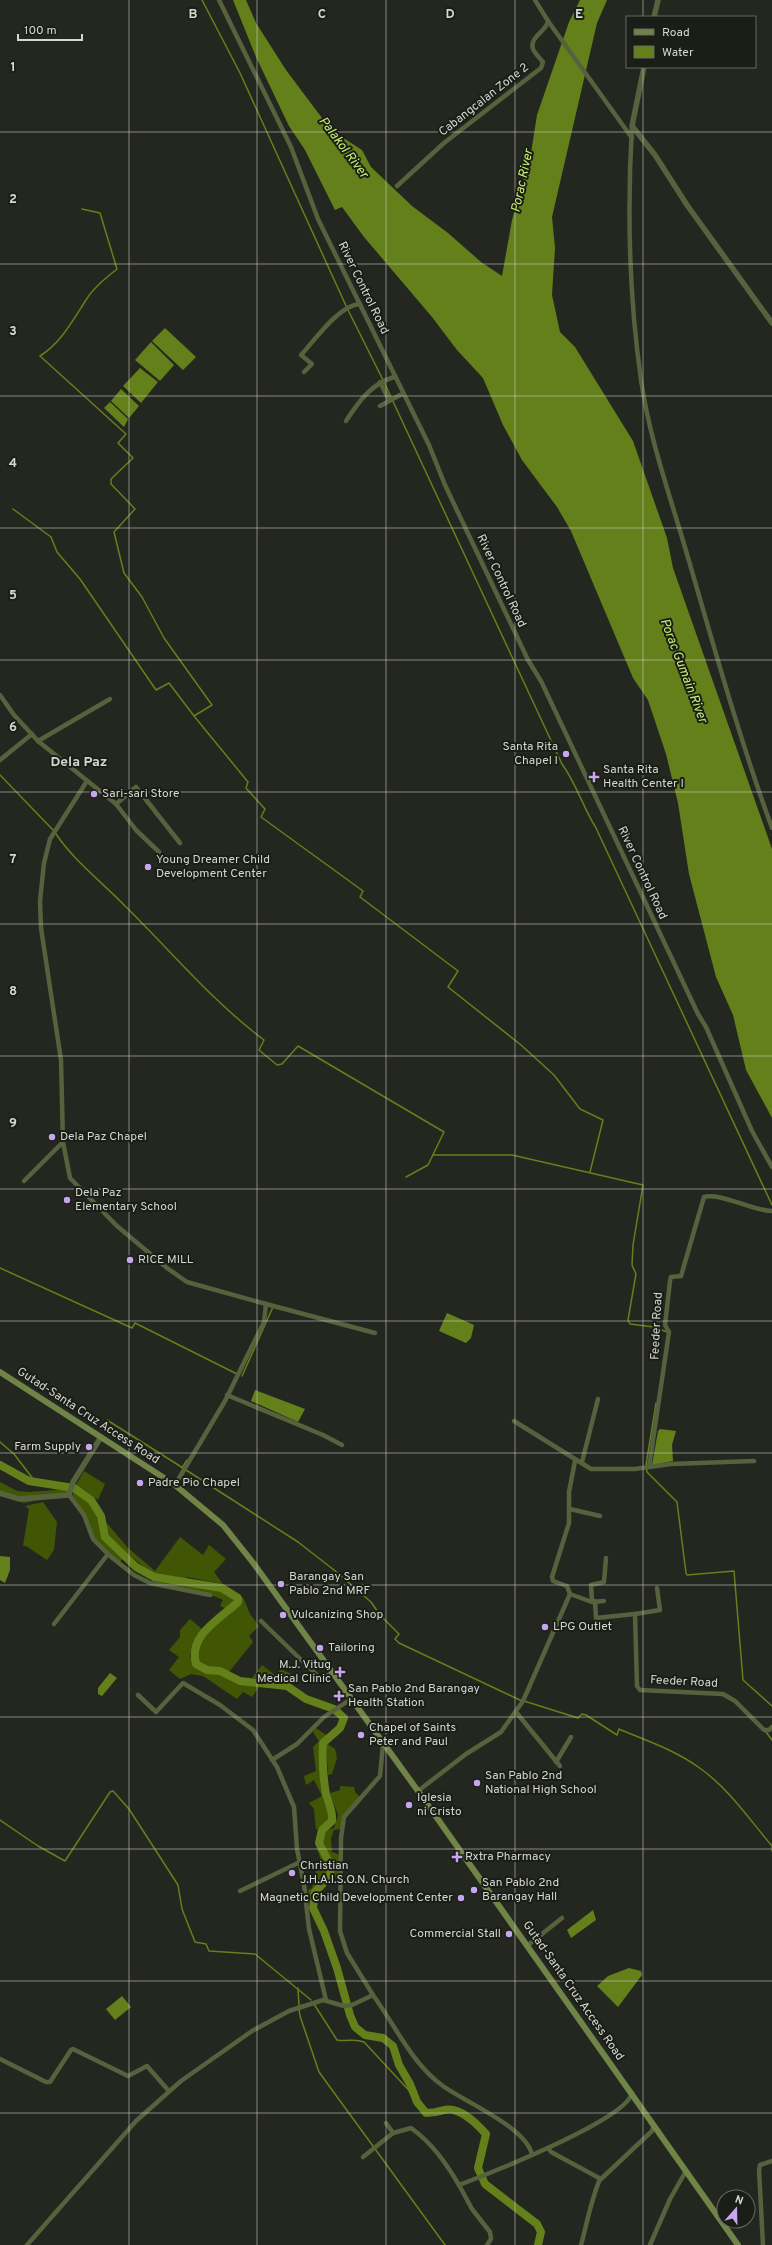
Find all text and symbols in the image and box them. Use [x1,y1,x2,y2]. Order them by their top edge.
text: B [189,7,198,23]
text: C [318,7,326,23]
text: D [445,7,455,23]
text: E [575,7,583,23]
scale bar [18,16,82,42]
legend [626,16,756,68]
text: 100 m [24,23,57,39]
text: Road [662,25,690,41]
text: Water [662,45,694,61]
text: 1 [10,60,16,76]
street label: Cabangcalan Zone 2 [436,60,532,140]
water label: Palakol River [315,114,372,183]
water label: Porac River [508,147,538,214]
text: 2 [9,192,17,208]
street label: River Control Road [334,239,392,337]
text: 3 [9,324,17,340]
text: 4 [9,456,17,472]
street label: River Control Road [472,532,530,630]
text: 5 [9,588,17,604]
water label: Porac Gumain River [656,617,711,726]
text: 6 [9,720,17,736]
place label: Santa Rita Chapel I [502,739,558,769]
marker: Santa Rita Chapel I [561,749,571,759]
district label: Dela Paz [51,754,107,771]
place label: Santa Rita Health Center I [603,762,684,792]
marker: Santa Rita Health Center I [588,771,600,783]
place label: Sari-sari Store [102,786,180,802]
marker: Sari-sari Store [89,789,99,799]
street label: River Control Road [613,824,671,922]
text: 7 [10,852,17,868]
place label: Young Dreamer Child Development Center [156,852,270,882]
marker: Young Dreamer Child Development Center [143,862,153,872]
text: 8 [9,984,17,1000]
text: 9 [9,1116,17,1132]
place label: Dela Paz Chapel [60,1129,147,1145]
marker: Dela Paz Chapel [47,1132,57,1142]
place label: Dela Paz Elementary School [75,1185,177,1215]
marker: Dela Paz Elementary School [62,1195,72,1205]
place label: RICE MILL [138,1252,194,1268]
marker: RICE MILL [125,1255,135,1265]
street label: Feeder Road [647,1292,667,1360]
street label: Gutad-Santa Cruz Access Road [14,1364,162,1468]
place label: Farm Supply [14,1439,81,1455]
marker: Farm Supply [84,1442,94,1452]
place label: Padre Pio Chapel [148,1475,240,1491]
marker: Padre Pio Chapel [135,1478,145,1488]
place label: Barangay San Pablo 2nd MRF [289,1569,370,1599]
marker: Barangay San Pablo 2nd MRF [276,1579,286,1589]
place label: Vulcanizing Shop [291,1607,383,1623]
marker: Vulcanizing Shop [278,1610,288,1620]
place label: LPG Outlet [553,1619,612,1635]
marker: LPG Outlet [540,1622,550,1632]
place label: Tailoring [328,1640,375,1656]
marker: Tailoring [315,1643,325,1653]
place label: M.J. Vitug Medical Clinic [257,1657,331,1687]
marker: M.J. Vitug Medical Clinic [334,1666,346,1678]
street label: Feeder Road [650,1672,718,1692]
place label: San Pablo 2nd Barangay Health Station [348,1681,480,1711]
marker: San Pablo 2nd Barangay Health Station [333,1690,345,1702]
place label: Chapel of Saints Peter and Paul [369,1720,456,1750]
marker: Chapel of Saints Peter and Paul [356,1730,366,1740]
place label: San Pablo 2nd National High School [485,1768,597,1798]
marker: San Pablo 2nd National High School [472,1778,482,1788]
place label: Iglesia ni Cristo [417,1790,462,1820]
marker: Iglesia ni Cristo [404,1800,414,1810]
place label: Rxtra Pharmacy [465,1849,551,1865]
marker: Rxtra Pharmacy [452,1852,462,1862]
place label: Christian J.H.A.I.S.O.N. Church [300,1858,410,1888]
marker: Christian J.H.A.I.S.O.N. Church [287,1868,297,1878]
place label: San Pablo 2nd Barangay Hall [482,1875,559,1905]
marker: San Pablo 2nd Barangay Hall [469,1885,479,1895]
place label: Magnetic Child Development Center [260,1890,453,1906]
marker: Magnetic Child Development Center [456,1893,466,1903]
street label: Gutad-Santa Cruz Access Road [519,1918,627,2064]
place label: Commercial Stall [410,1926,501,1942]
marker: Commercial Stall [504,1929,514,1939]
north arrow [716,2189,756,2229]
text: N [733,2193,745,2208]

